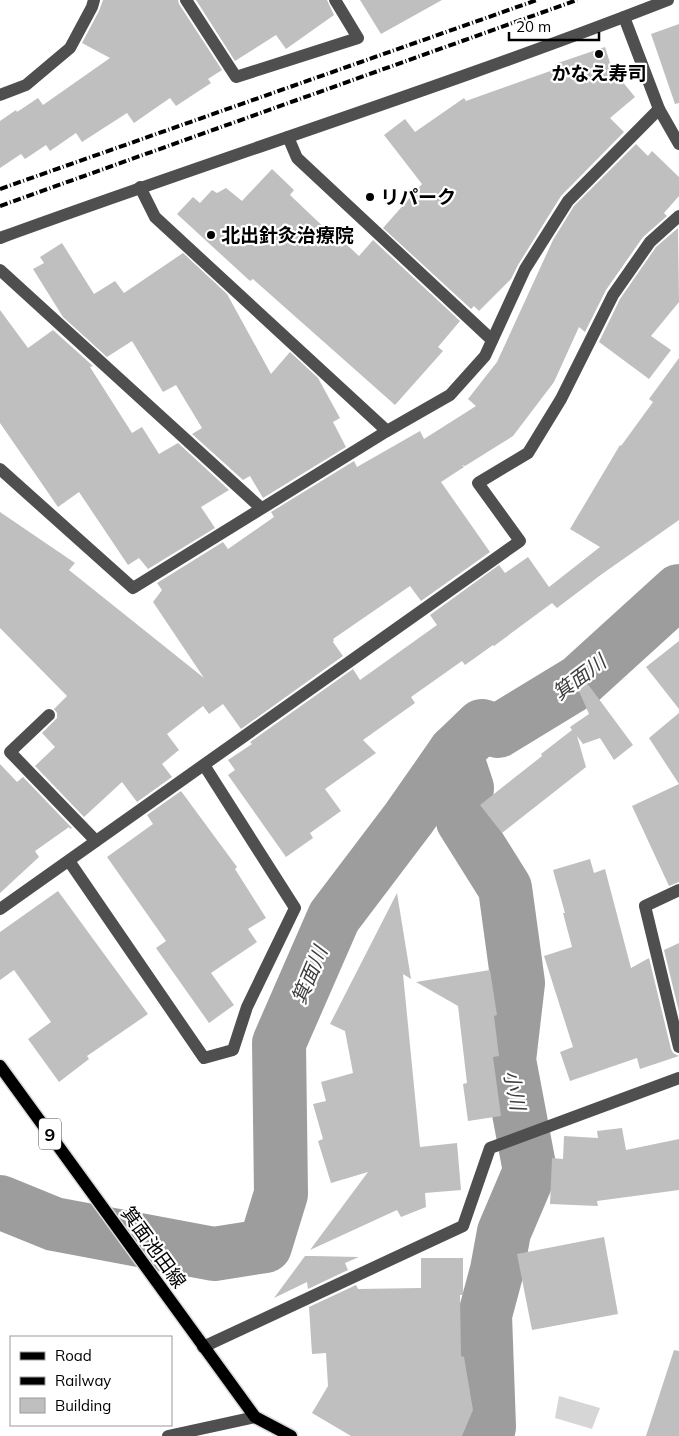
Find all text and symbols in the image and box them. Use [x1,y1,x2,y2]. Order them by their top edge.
scale bar [509,10,599,42]
text: 20 m [516,17,551,36]
marker: かなえ寿司 [593,48,605,60]
place label: かなえ寿司 [551,61,647,85]
place label: リパーク [380,185,456,209]
marker: リパーク [364,191,376,203]
place label: 北出針灸治療院 [221,223,354,247]
marker: 北出針灸治療院 [205,229,217,241]
water label: 箕面川 [548,648,612,705]
water label: 箕面川 [286,941,333,1007]
water label: 小川 [499,1068,531,1114]
road number: 9 [39,1118,61,1150]
street label: 箕面池田線 [116,1202,192,1292]
legend [10,1336,172,1426]
text: Road [55,1346,92,1365]
text: Railway [55,1371,111,1390]
text: Building [55,1396,111,1415]

